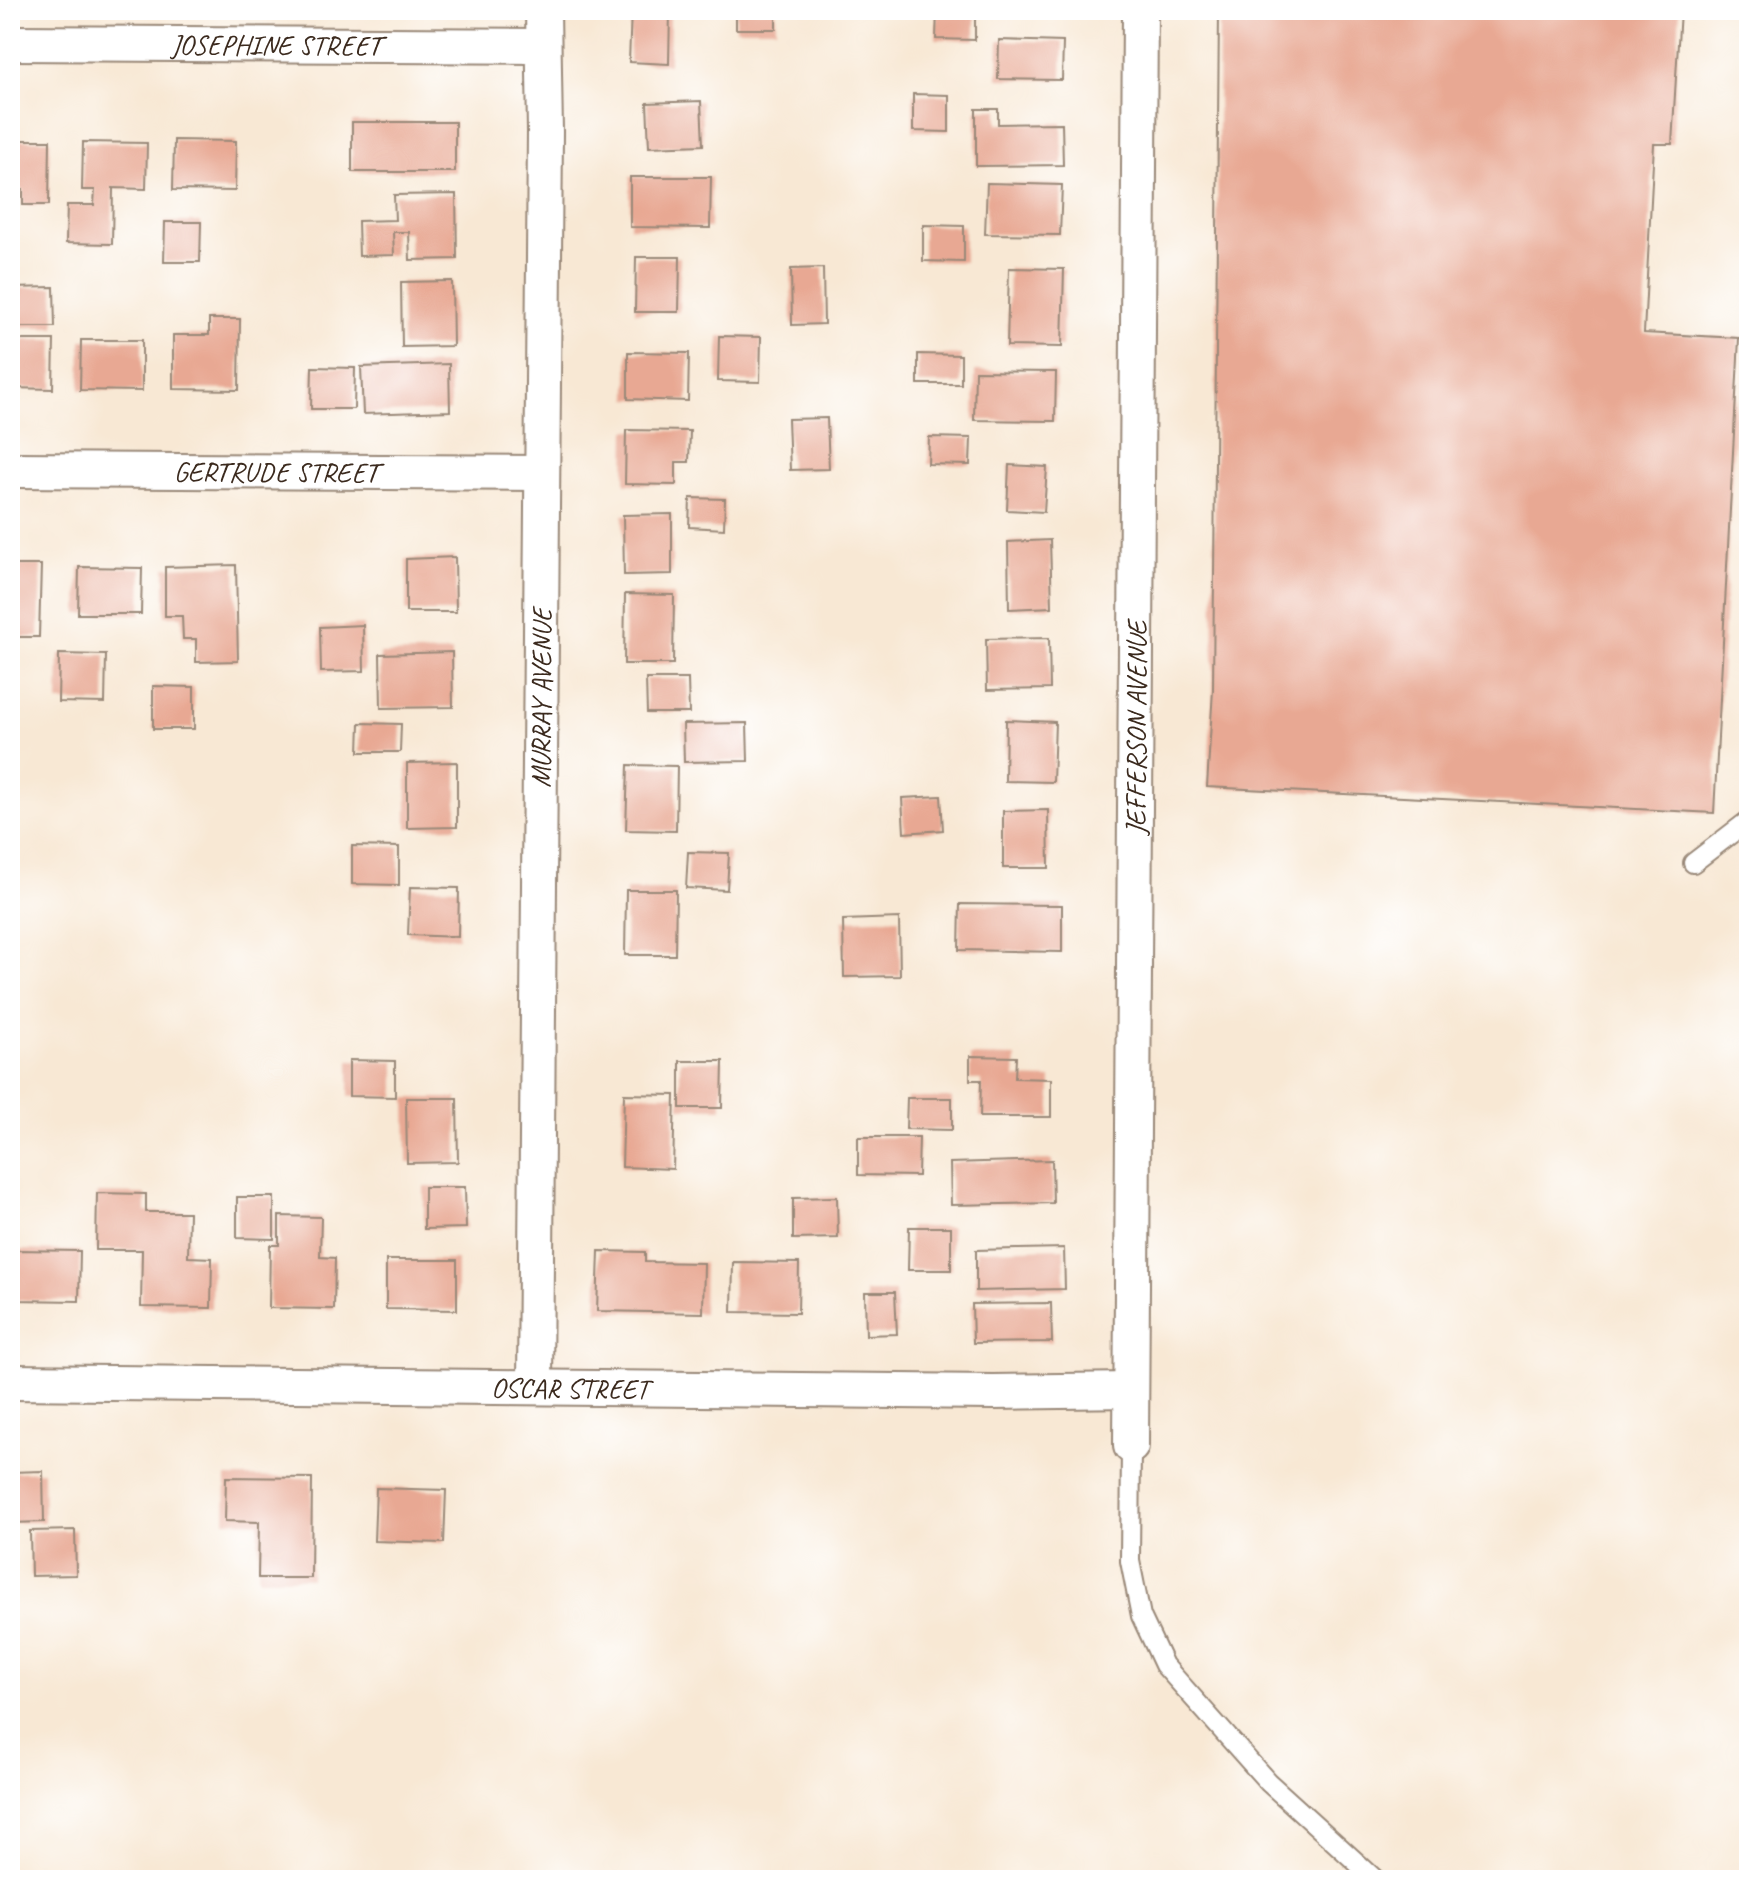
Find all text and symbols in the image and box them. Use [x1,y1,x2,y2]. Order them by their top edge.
street label: JOSEPHINE STREET [169,26,388,63]
street label: GERTRUDE STREET [174,453,385,490]
street label: MURRAY AVENUE [522,605,559,788]
street label: JEFFERSON AVENUE [1117,618,1154,837]
street label: OSCAR STREET [491,1369,655,1406]

